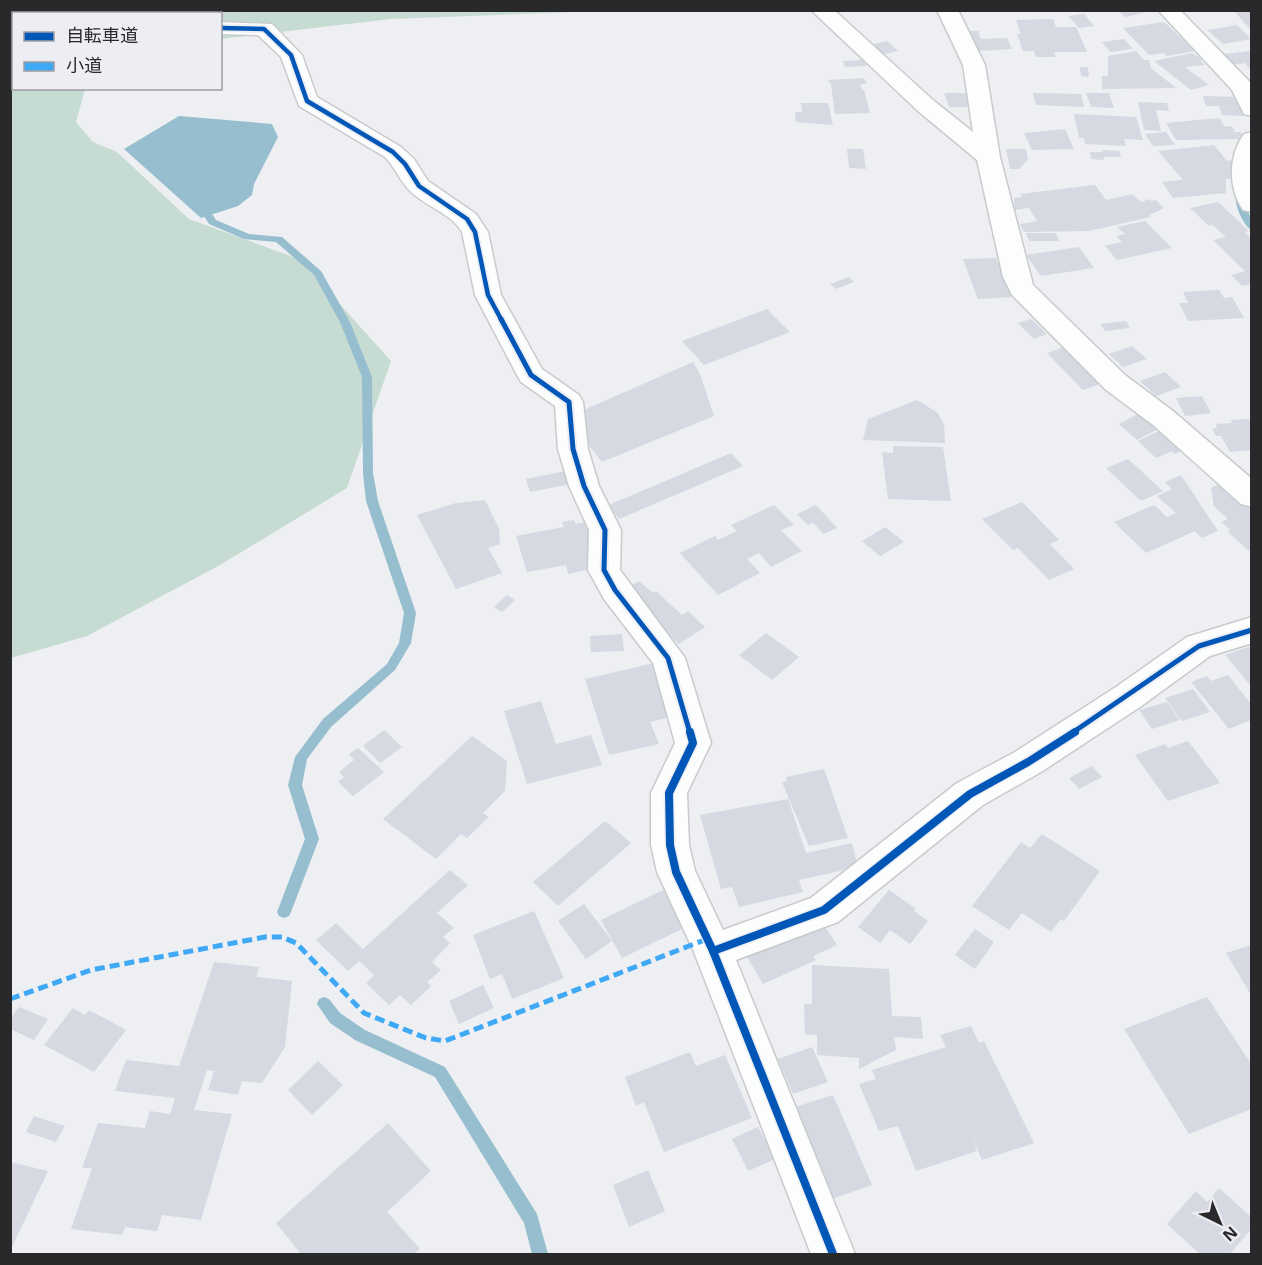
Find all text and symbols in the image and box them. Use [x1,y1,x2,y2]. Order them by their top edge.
legend [12,12,222,90]
text: 自転車道 [66,23,138,47]
text: 小道 [66,53,102,77]
north arrow [1190,1193,1250,1253]
text: N [1218,1221,1242,1246]

